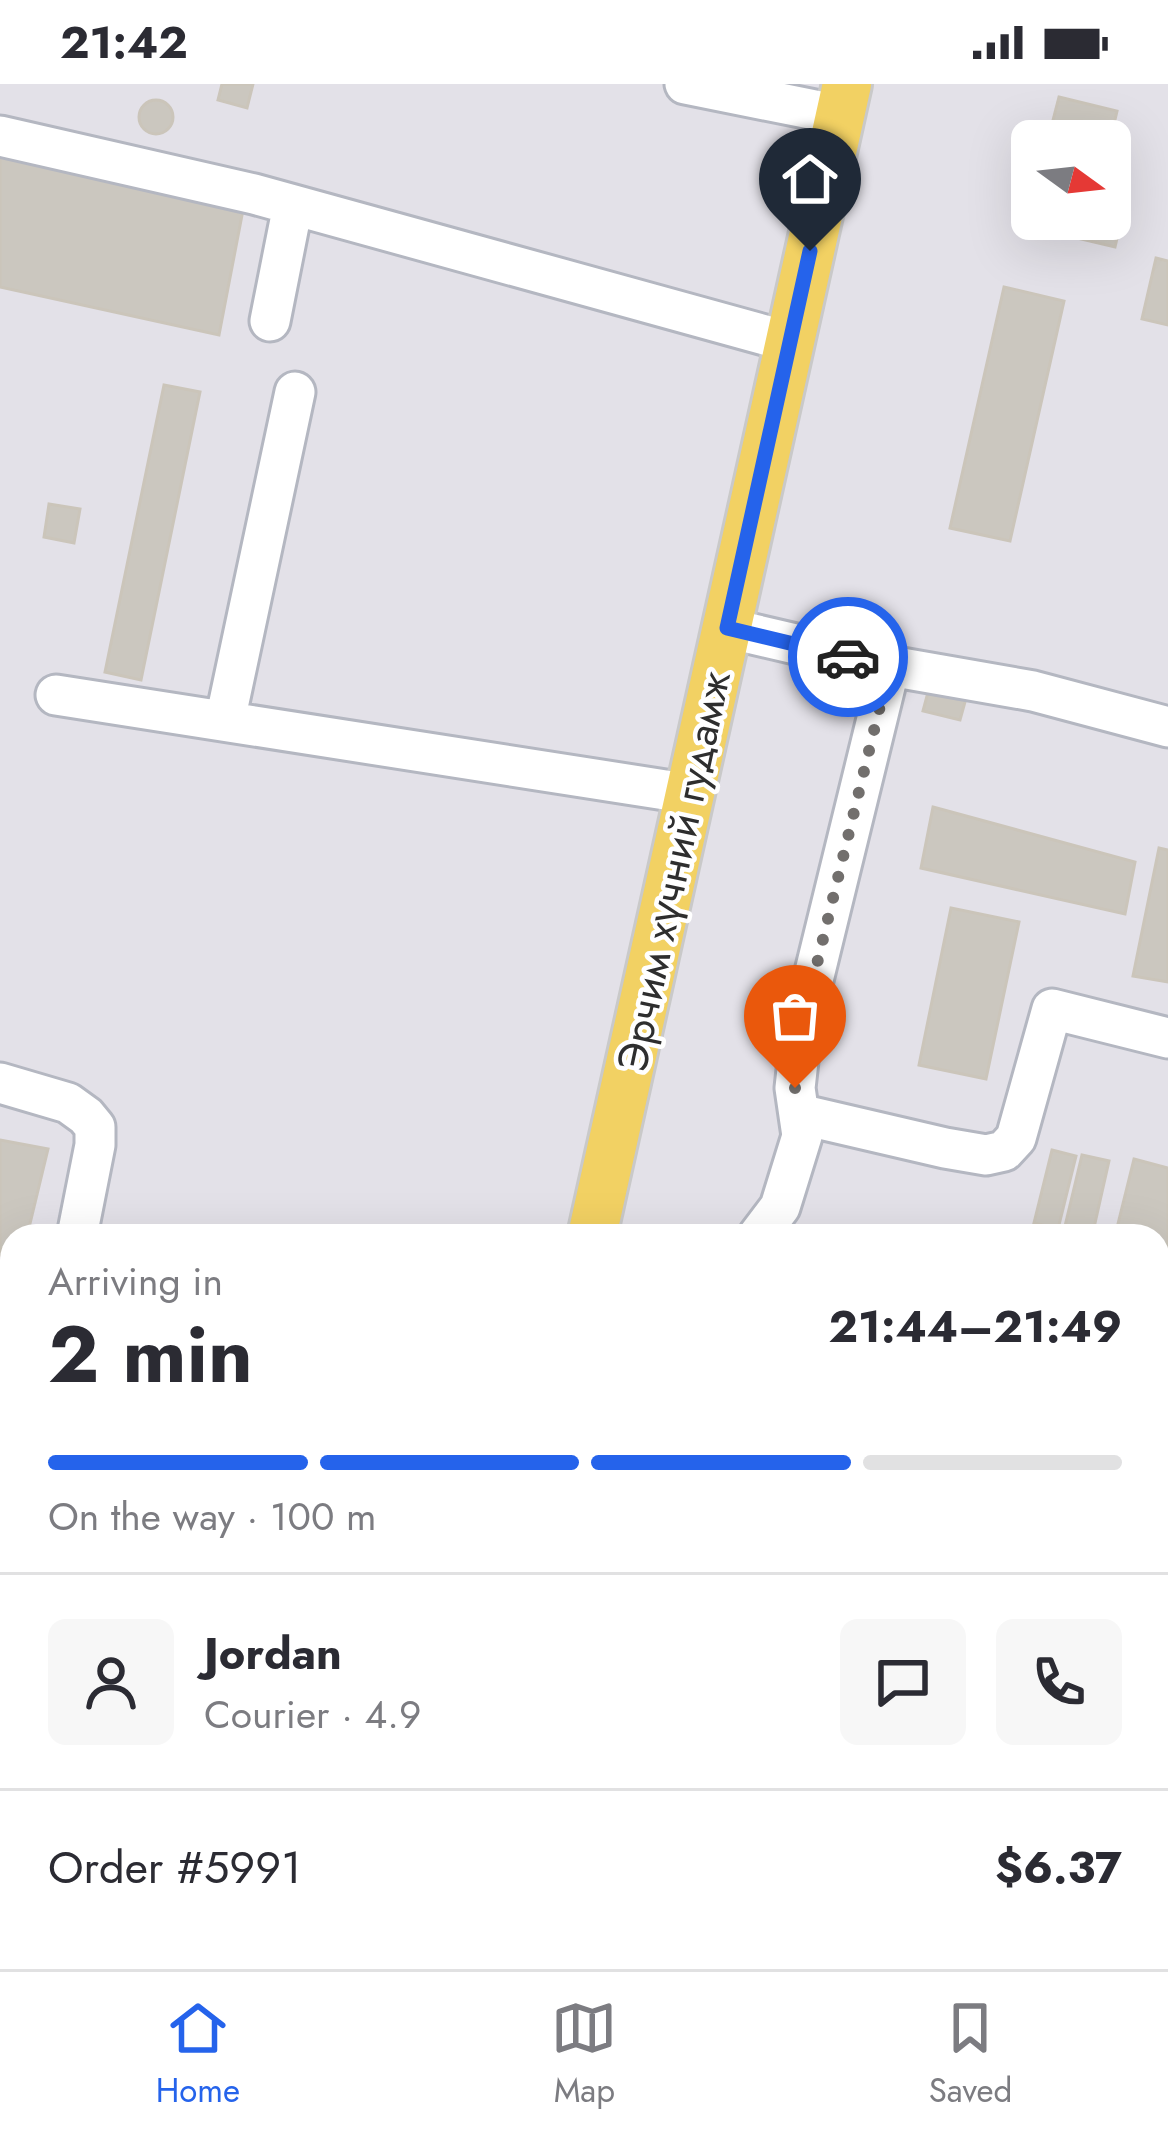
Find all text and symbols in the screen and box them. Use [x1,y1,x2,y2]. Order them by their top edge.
text: 21:42 [60,10,188,75]
north arrow [1011,120,1131,240]
map controls [1011,120,1131,240]
pin [759,128,861,251]
icon: home [777,146,843,212]
courier [788,597,908,717]
icon: car [815,624,881,690]
street label: Эрчим хүчний гудамж [601,665,746,1077]
pin [744,965,846,1088]
icon: bag [762,983,828,1049]
text: Arriving in [48,1253,223,1310]
text: 21:44–21:49 [829,1294,1122,1359]
text: 2 min [48,1299,253,1411]
text: On the way · 100 m [48,1488,376,1545]
button: person [48,1619,174,1745]
button: chat [840,1619,966,1745]
button: phone [996,1619,1122,1745]
text: Jordan [204,1621,342,1686]
text: Courier · 4.9 [204,1686,421,1743]
text: Order #5991 [48,1835,301,1900]
text: $6.37 [995,1835,1122,1900]
tab: Home [156,1995,240,2114]
tab: Map [551,1995,617,2114]
tab: Saved [929,1995,1012,2114]

